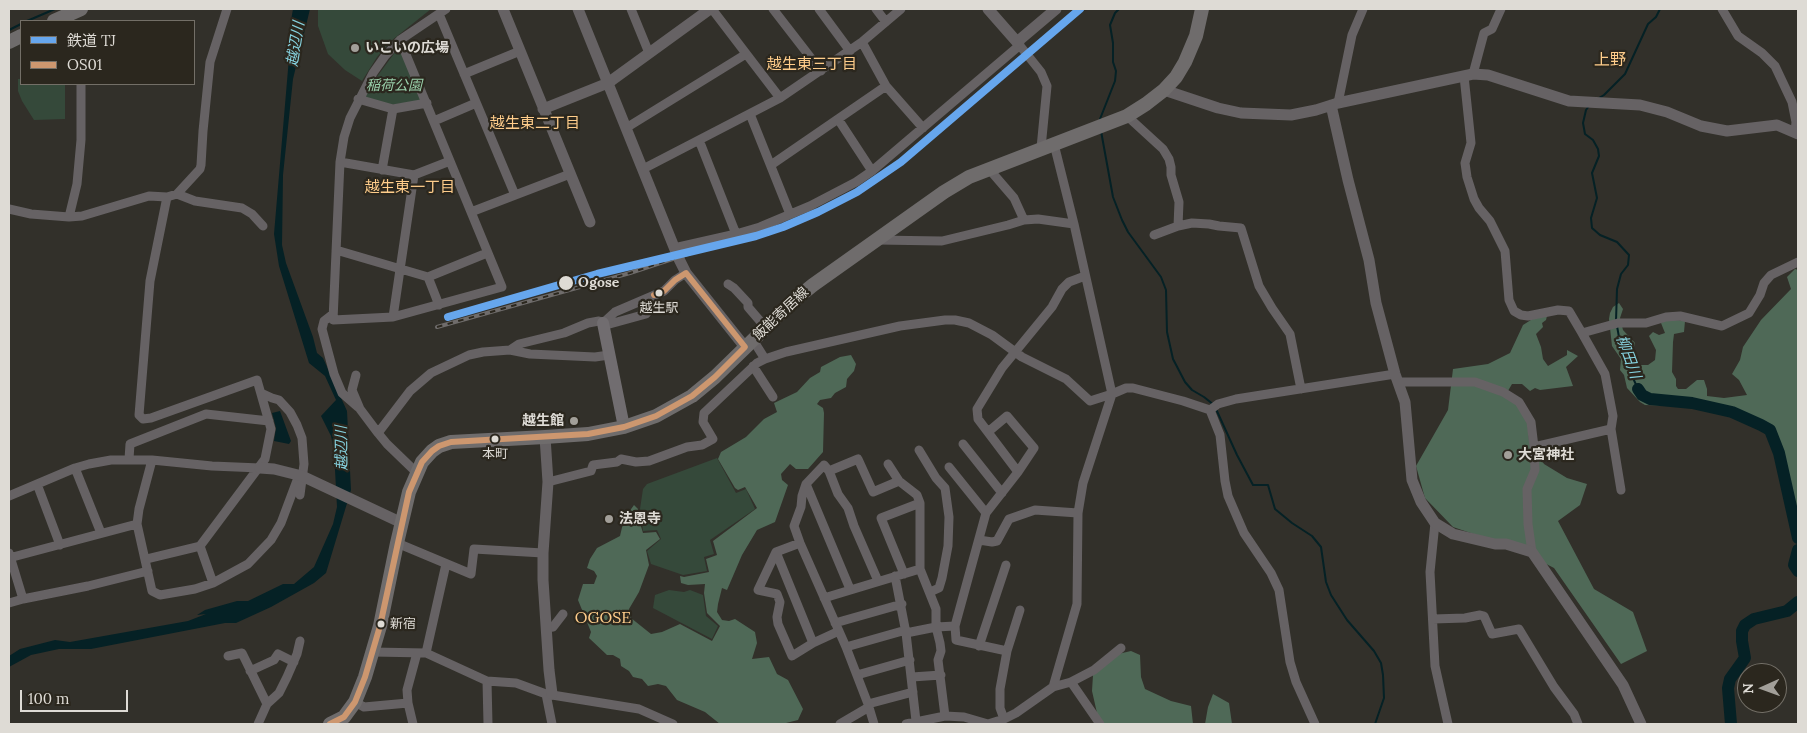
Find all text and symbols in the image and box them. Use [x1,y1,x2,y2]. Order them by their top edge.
legend [20,20,195,85]
water label: 越辺川 [284,20,308,68]
text: 鉄道 TJ [67,31,116,50]
place label: いこいの広場 [365,40,449,56]
marker: いこいの広場 [349,42,361,54]
district label: 上野 [1594,50,1626,70]
text: OS01 [67,55,102,74]
district label: 越生東三丁目 [767,56,857,74]
park label: 稲荷公園 [366,78,422,94]
district label: 越生東二丁目 [490,115,580,133]
district label: 越生東一丁目 [365,179,455,197]
marker: Ogose [557,274,575,292]
place label: Ogose [578,275,619,291]
street label: 飯能寄居線 [750,284,812,344]
marker: 越生駅 [654,288,664,298]
place label: 越生駅 [640,300,678,316]
water label: 柳田川 [1612,333,1644,381]
place label: 越生館 [522,413,564,429]
marker: 越生館 [568,415,580,427]
water label: 越辺川 [333,425,351,471]
marker: 本町 [490,434,500,444]
place label: 本町 [482,446,508,462]
place label: 大宮神社 [1518,447,1574,463]
marker: 大宮神社 [1502,449,1514,461]
place label: 法恩寺 [619,511,661,527]
marker: 法恩寺 [603,513,615,525]
district label: OGOSE [572,608,634,628]
place label: 新宿 [390,616,416,632]
marker: 新宿 [376,619,386,629]
north arrow [1737,663,1787,713]
scale bar [22,680,130,712]
text: N [1739,683,1757,694]
text: 100 m [28,689,69,708]

